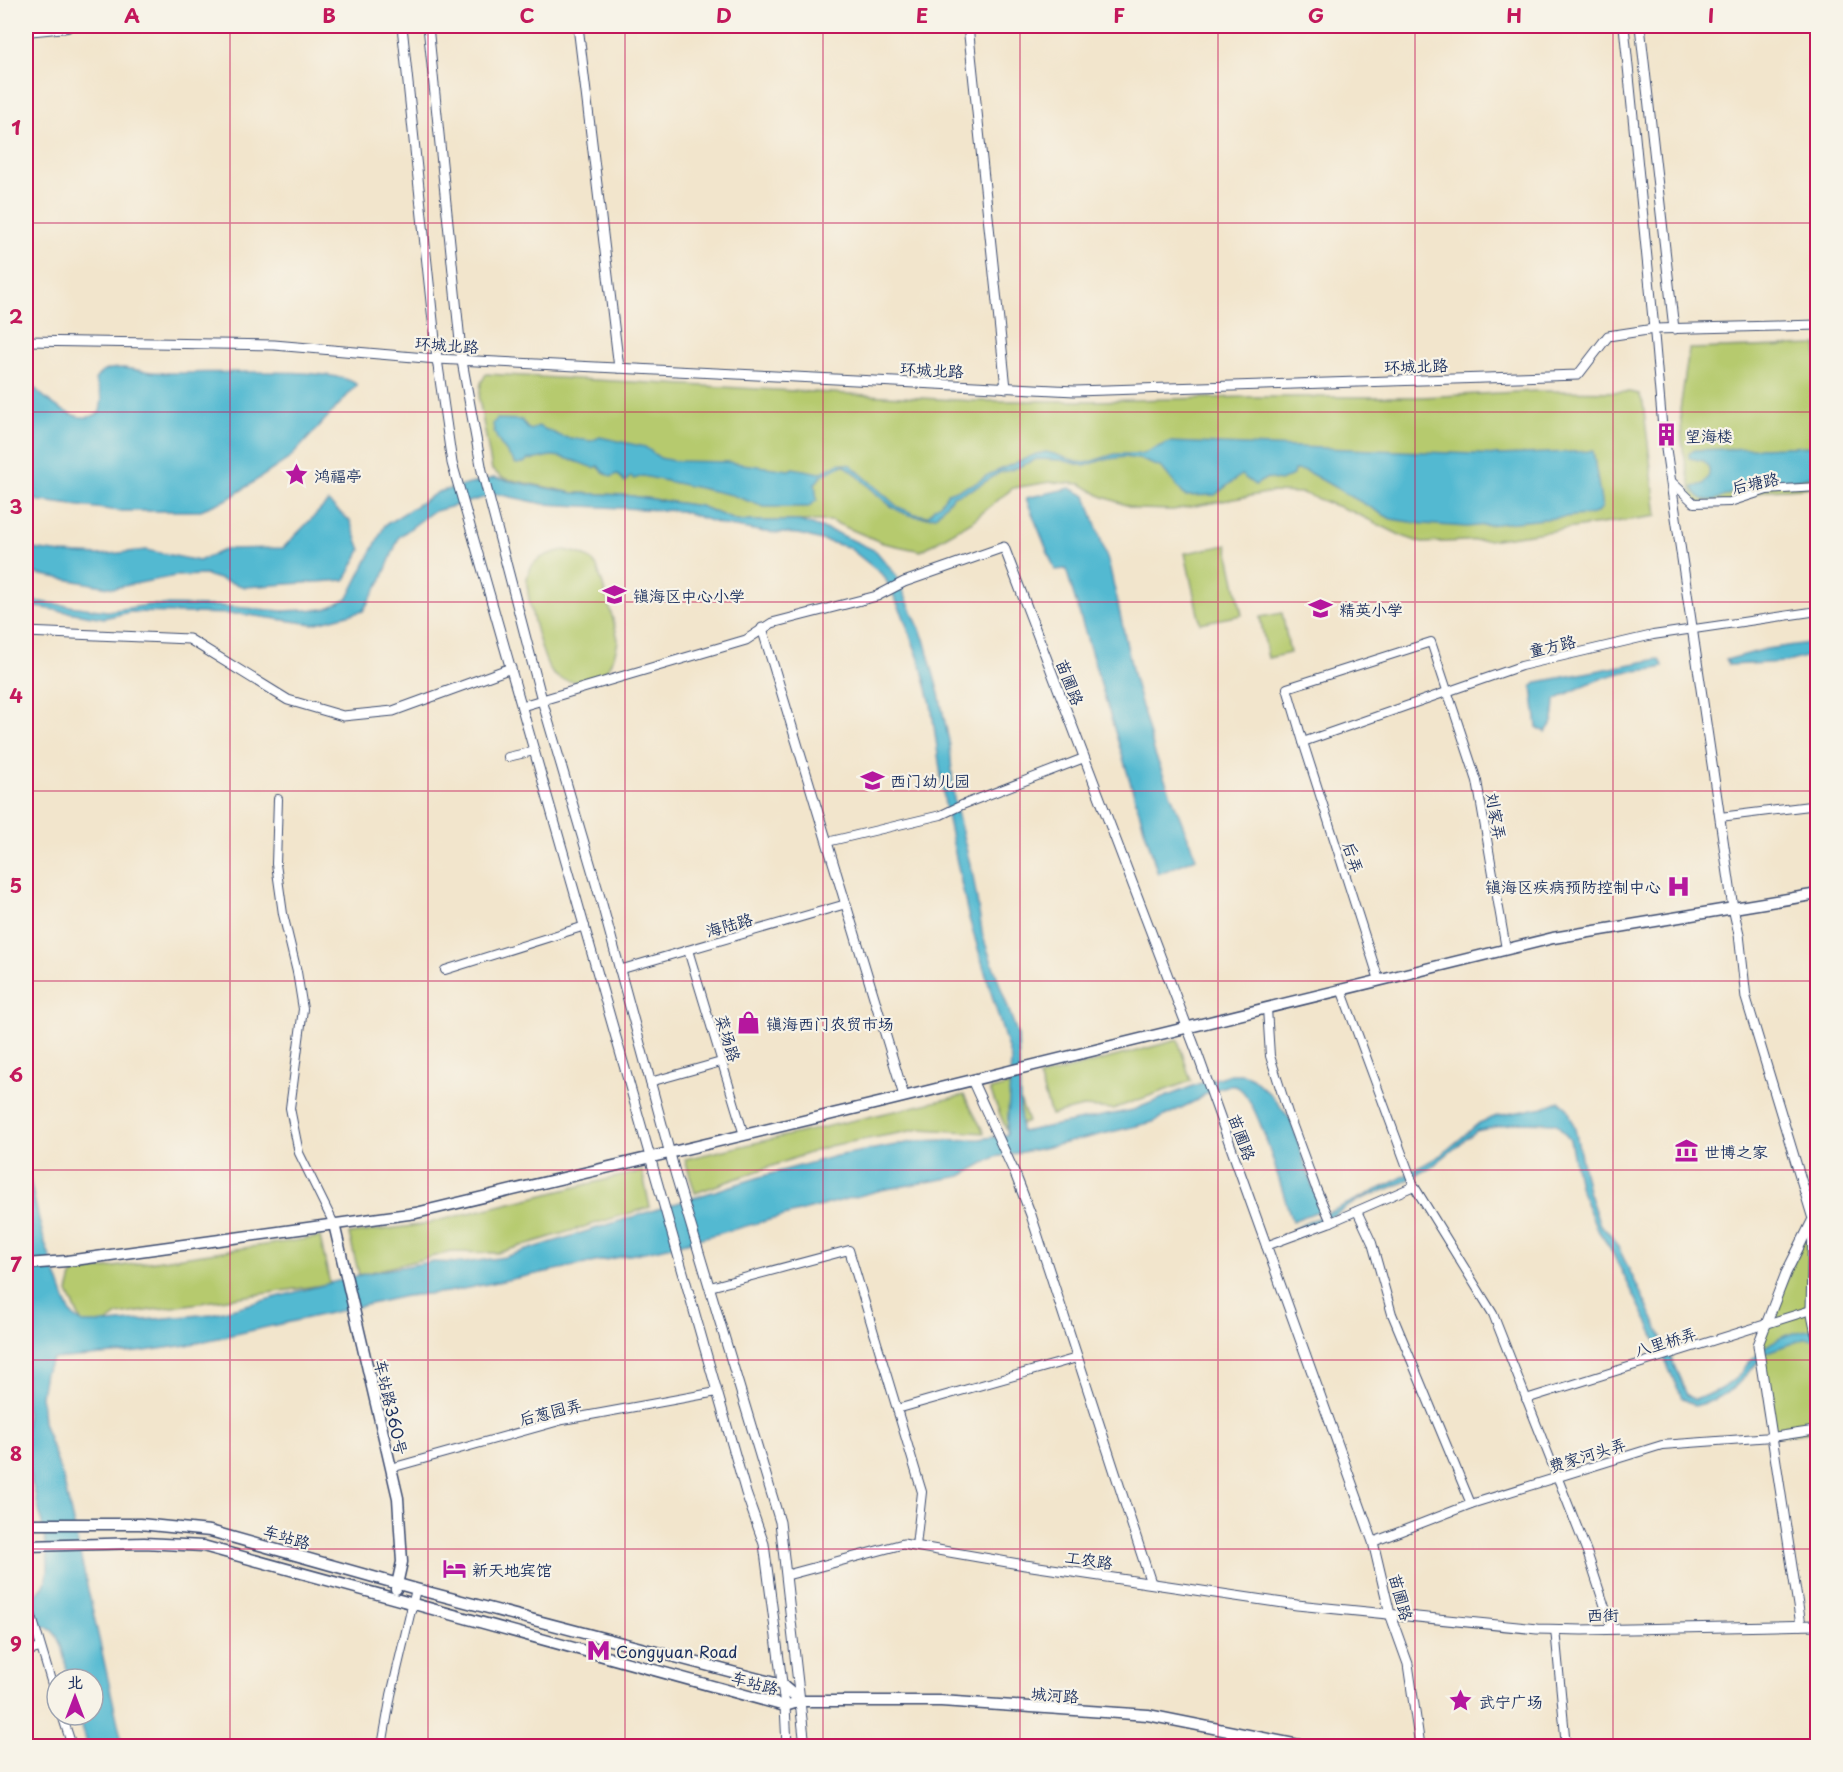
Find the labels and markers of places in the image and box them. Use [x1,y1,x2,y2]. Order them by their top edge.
building icon: 望海楼 [1654,422,1680,448]
place label: 望海楼 [1685,423,1733,447]
place icon: 鸿福亭 [283,462,309,488]
place label: 鸿福亭 [314,463,362,487]
school or university icon: 镇海区中心小学 [602,582,628,608]
place label: 镇海区中心小学 [633,583,745,607]
school or university icon: 精英小学 [1308,596,1334,622]
place label: 精英小学 [1339,597,1403,621]
school or university icon: 西门幼儿园 [859,767,885,793]
place label: 西门幼儿园 [890,768,970,792]
hospital icon: 镇海区疾病预防控制中心 [1666,873,1692,899]
place label: 镇海区疾病预防控制中心 [1485,874,1661,898]
shop icon: 镇海西门农贸市场 [735,1010,761,1036]
place label: 镇海西门农贸市场 [766,1011,894,1035]
museum icon: 世博之家 [1673,1138,1699,1164]
place label: 世博之家 [1704,1139,1768,1163]
hotel icon: 新天地宾馆 [441,1556,467,1582]
place label: 新天地宾馆 [472,1557,552,1581]
metro station icon: Congyuan Road [585,1638,611,1664]
place label: Congyuan Road [616,1639,738,1663]
place icon: 武宁广场 [1448,1688,1474,1714]
place label: 武宁广场 [1479,1689,1543,1713]

